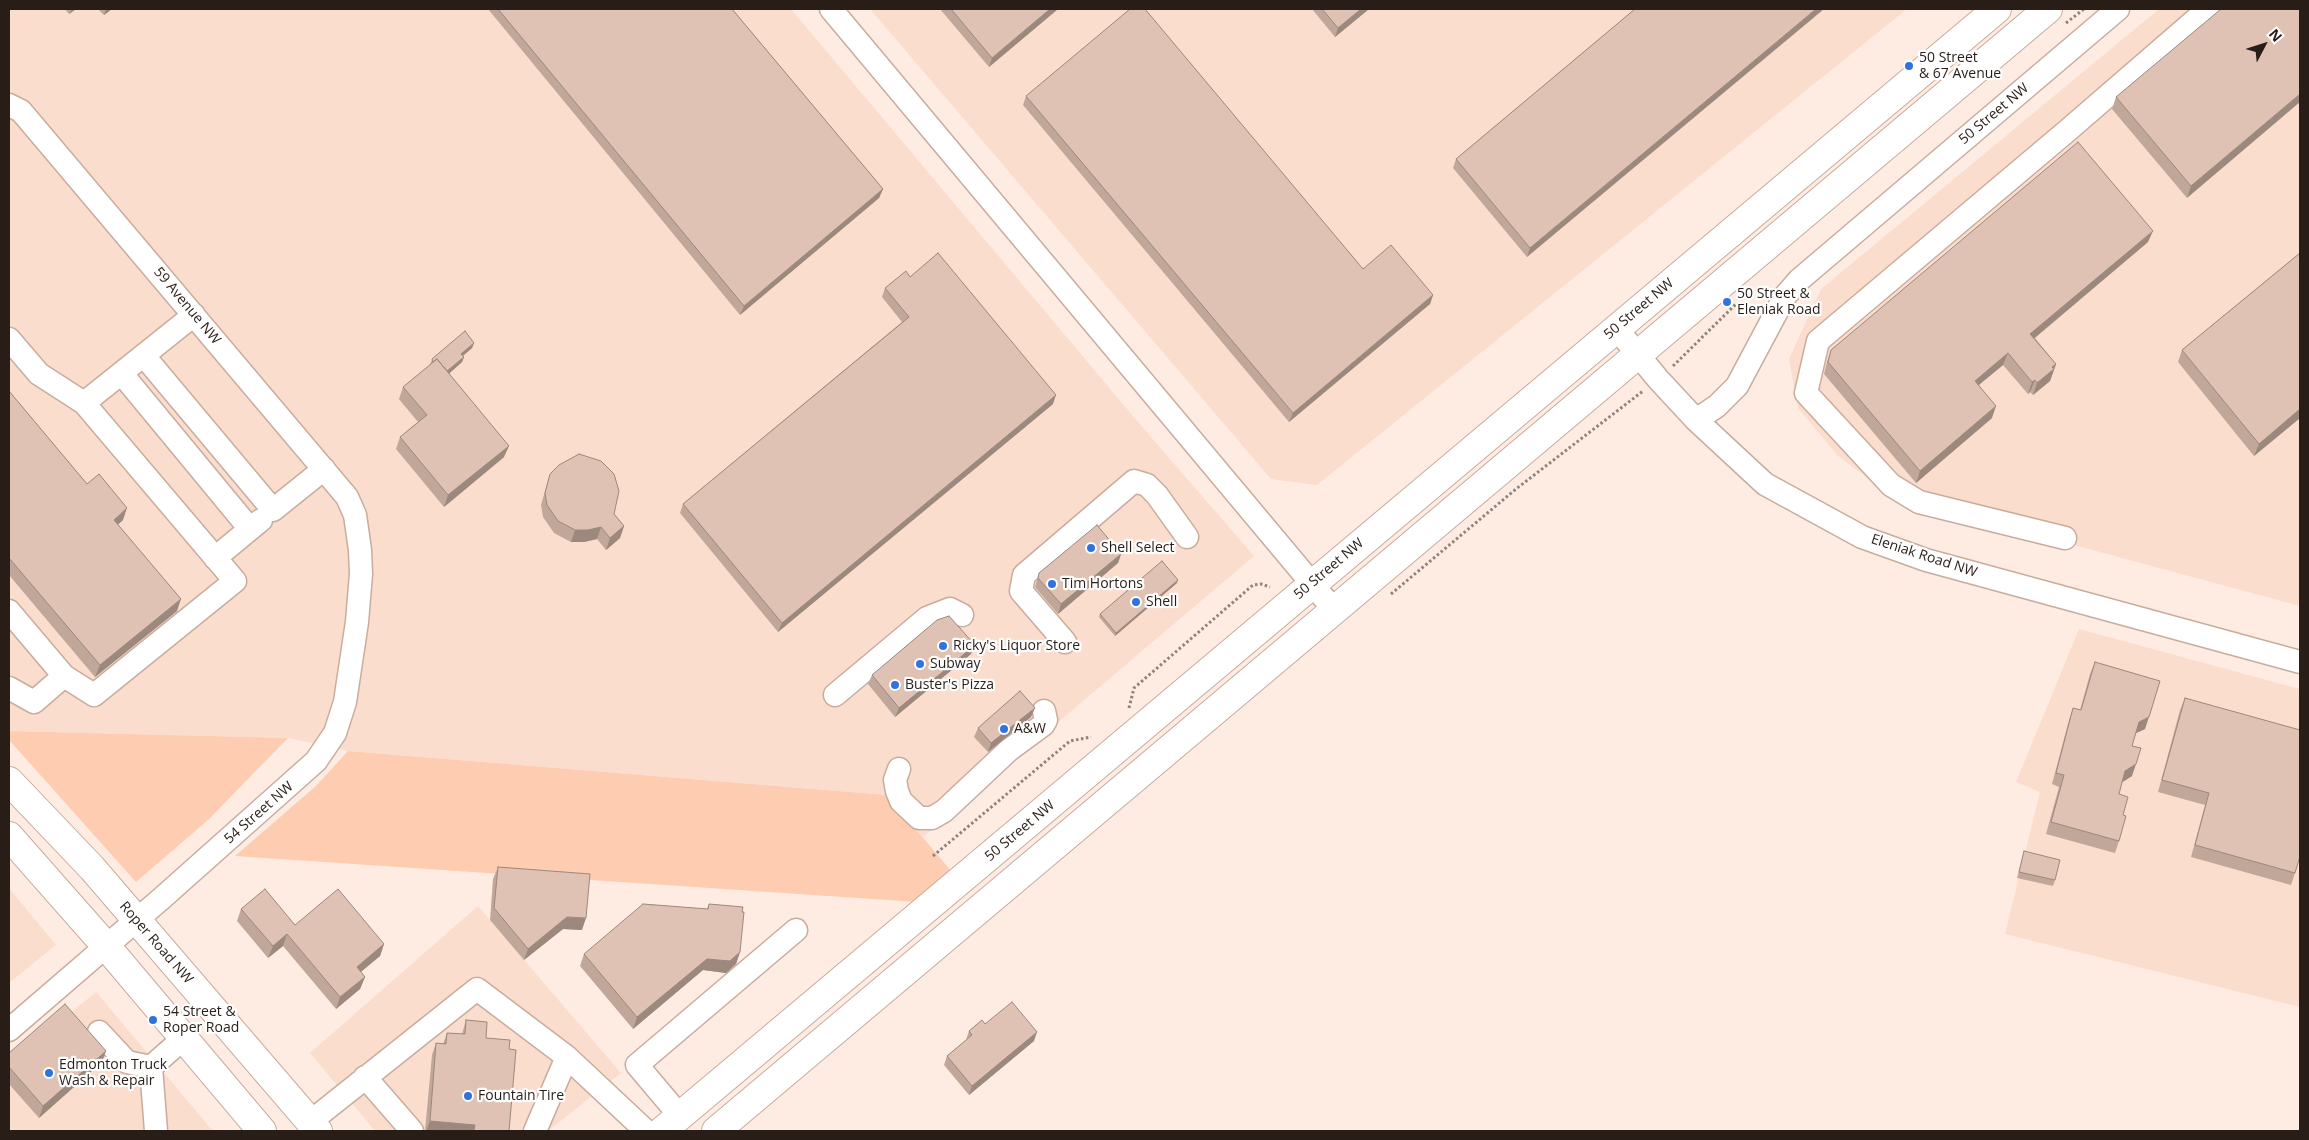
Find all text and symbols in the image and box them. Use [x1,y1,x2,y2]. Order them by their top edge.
north arrow [2239,20,2289,70]
text: N [2265,25,2287,46]
place label: 50 Street & 67 Avenue [1919,50,2001,82]
marker: 50 Street & 67 Avenue [1903,60,1915,72]
street label: 50 Street NW [1956,80,2032,148]
street label: 59 Avenue NW [150,264,224,348]
street label: 50 Street NW [1601,275,1677,343]
place label: 50 Street & Eleniak Road [1737,286,1820,318]
marker: 50 Street & Eleniak Road [1721,296,1733,308]
street label: Eleniak Road NW [1869,531,1979,581]
street label: 50 Street NW [1291,535,1367,603]
place label: Shell Select [1101,540,1174,556]
marker: Shell Select [1085,542,1097,554]
place label: Tim Hortons [1062,576,1143,592]
marker: Tim Hortons [1046,578,1058,590]
place label: Shell [1146,594,1177,610]
marker: Shell [1130,596,1142,608]
place label: Ricky's Liquor Store [953,638,1080,654]
marker: Ricky's Liquor Store [937,640,949,652]
place label: Subway [930,656,980,672]
marker: Subway [914,658,926,670]
place label: Buster's Pizza [905,677,994,693]
marker: Buster's Pizza [889,679,901,691]
place label: A&W [1014,721,1046,737]
marker: A&W [998,723,1010,735]
street label: 54 Street NW [221,778,297,848]
street label: 50 Street NW [982,797,1058,865]
street label: Roper Road NW [116,898,196,988]
place label: 54 Street & Roper Road [163,1004,239,1036]
marker: 54 Street & Roper Road [147,1014,159,1026]
place label: Edmonton Truck Wash & Repair [59,1057,167,1090]
marker: Edmonton Truck Wash & Repair [43,1067,55,1079]
place label: Fountain Tire [478,1088,564,1104]
marker: Fountain Tire [462,1090,474,1102]

